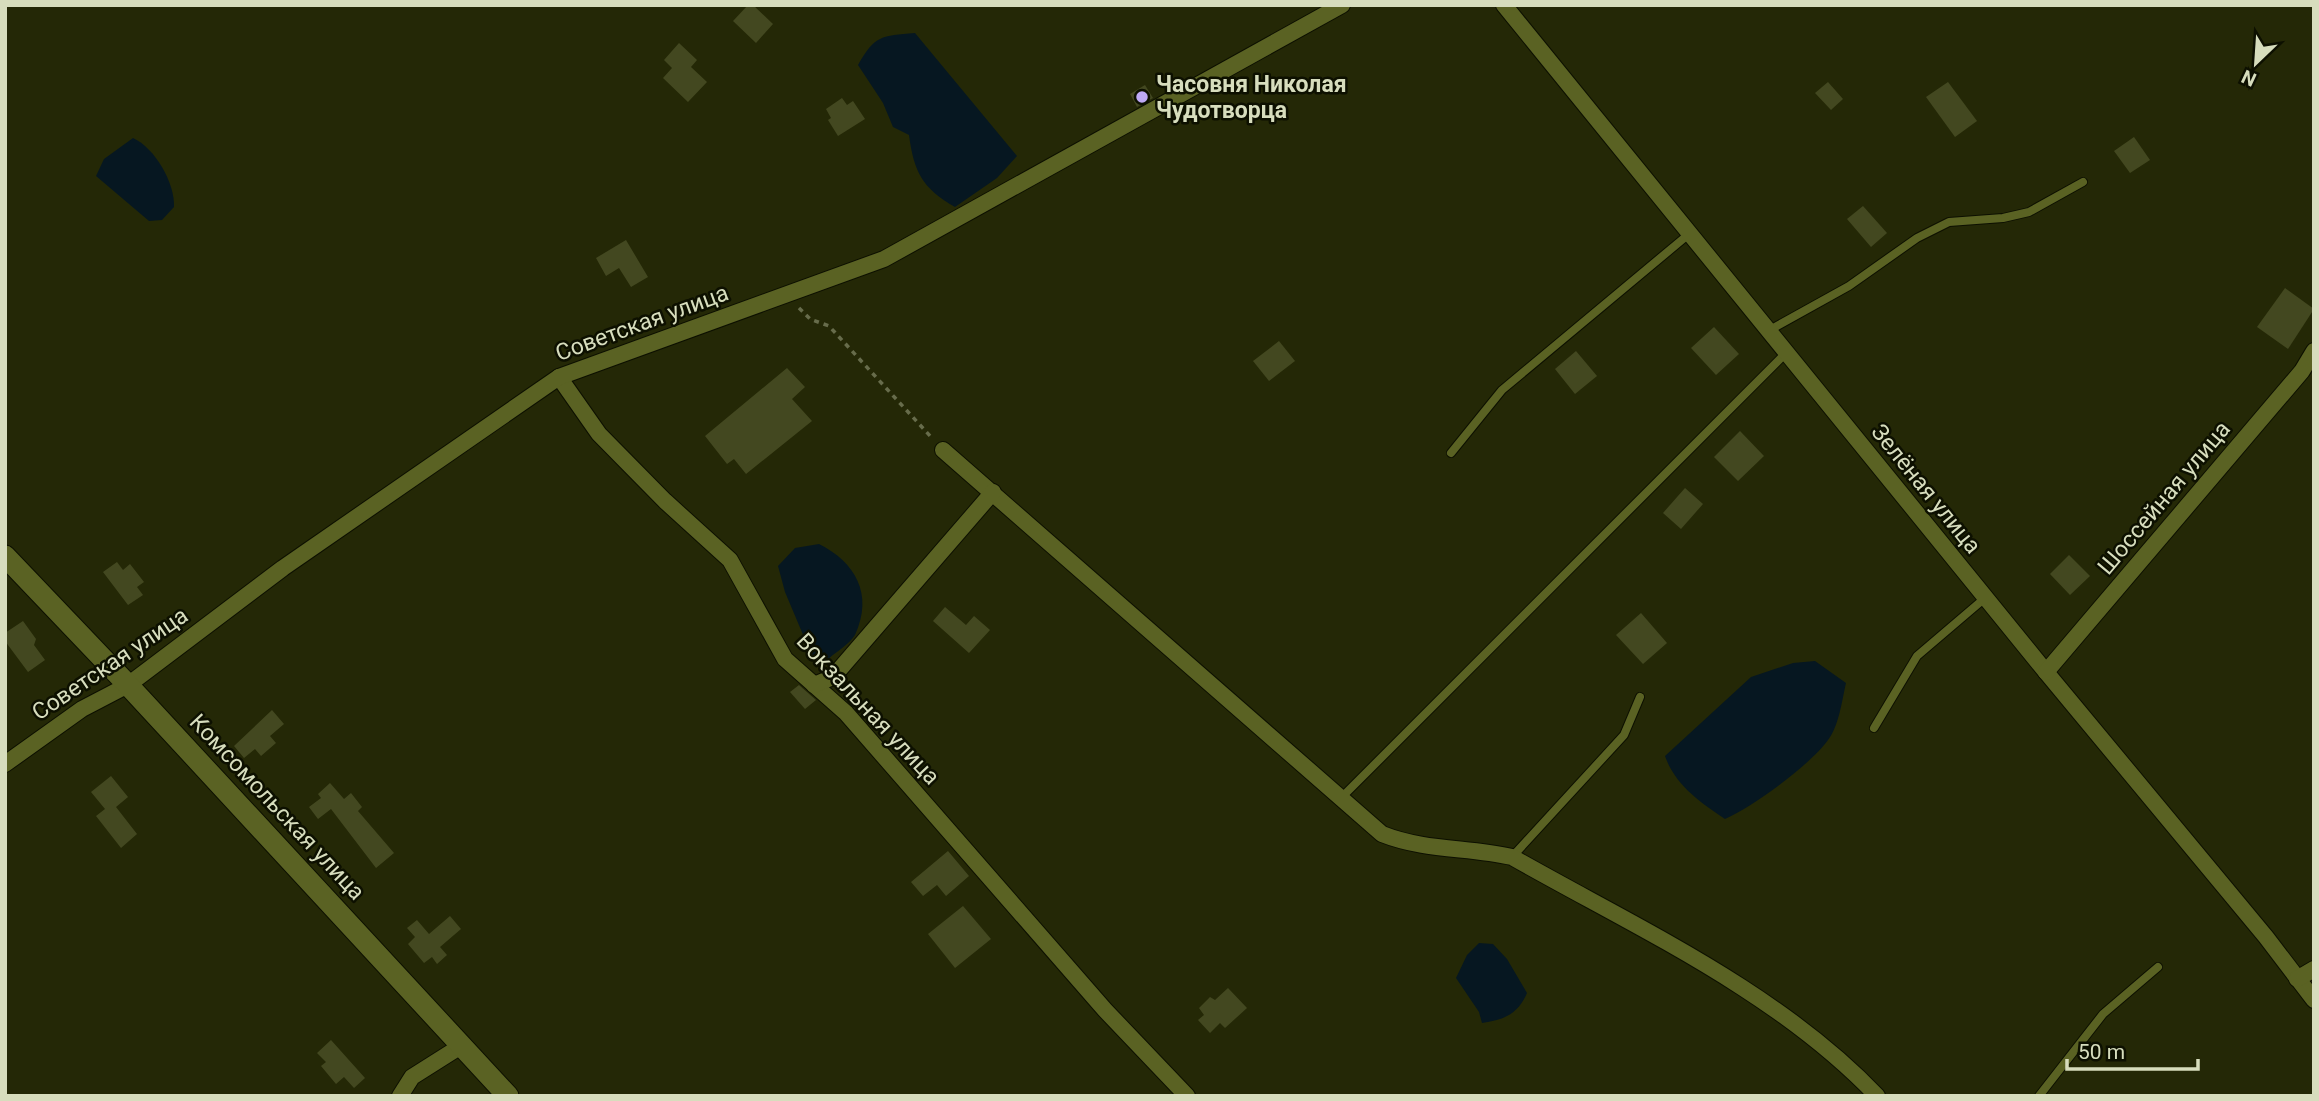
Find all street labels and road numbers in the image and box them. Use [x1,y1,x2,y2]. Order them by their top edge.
street label: Советская улица [552,279,732,367]
street label: Шоссейная улица [2092,416,2236,580]
street label: Зелёная улица [1866,419,1986,559]
street label: Советская улица [27,602,193,726]
street label: Вокзальная улица [791,628,945,790]
street label: Комсомольская улица [184,709,370,905]

